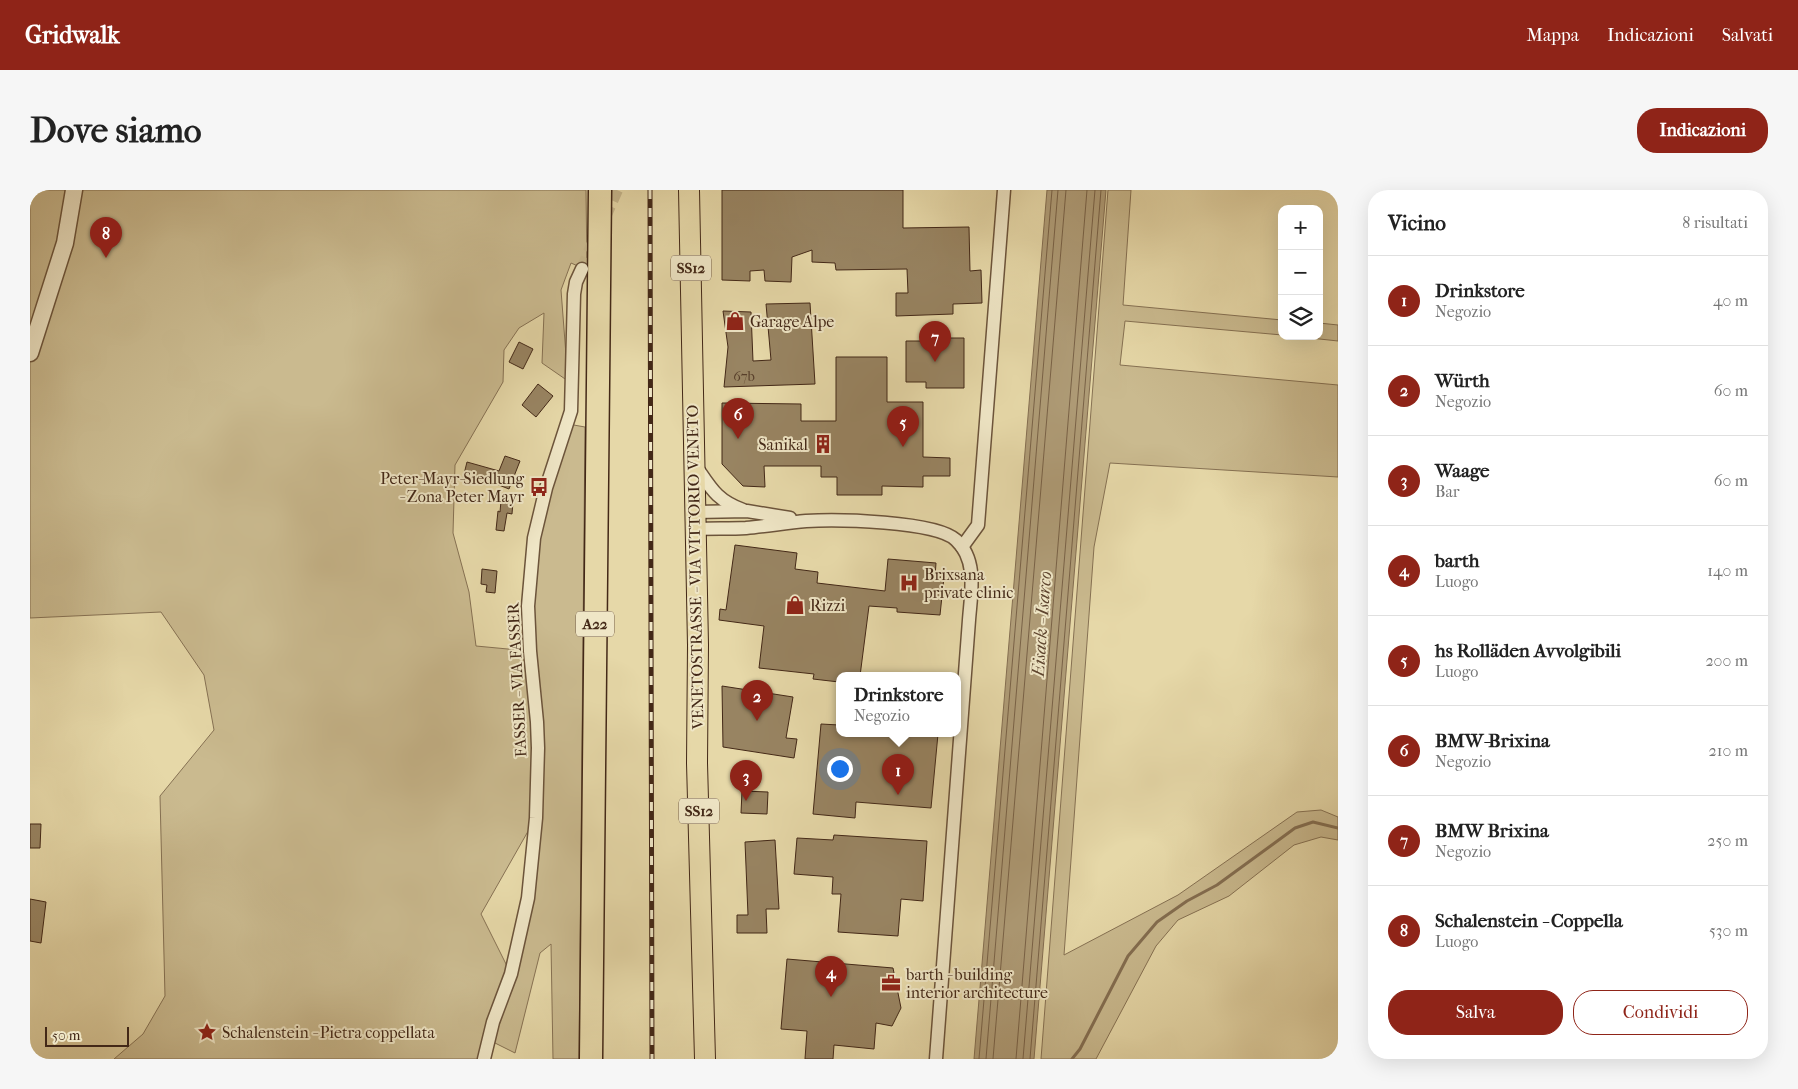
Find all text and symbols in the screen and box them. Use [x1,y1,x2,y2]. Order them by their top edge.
text: Gridwalk [25,21,120,49]
text: Mappa [1526,25,1579,46]
text: Indicazioni [1607,25,1694,46]
text: Salvati [1722,25,1773,46]
button: Indicazioni [1637,108,1768,153]
text: Dove siamo [30,110,202,151]
map controls [1278,205,1323,340]
button: + [1278,205,1323,250]
text: Vicino [1388,211,1446,235]
text: 8 risultati [1682,213,1748,232]
pin: 8 [90,217,122,258]
button: − [1278,250,1323,295]
road number: SS12 [671,256,711,280]
text: Drinkstore [1435,280,1525,302]
text: 1 [1401,291,1407,310]
text: 40 m [1713,291,1748,310]
button: layers [1278,295,1323,340]
text: Negozio [1435,302,1491,321]
shop icon: Garage Alpe [724,310,746,332]
place label: Garage Alpe [750,312,834,331]
pin: 7 [919,321,951,362]
house number: 67b [733,368,755,385]
text: Würth [1435,370,1490,392]
text: 2 [1400,381,1408,400]
text: 60 m [1714,381,1748,400]
text: Negozio [1435,392,1491,411]
pin: 6 [722,398,754,439]
street label: VENETOSTRASSE - VIA VITTORIO VENETO [683,404,707,731]
pin: 5 [887,406,919,447]
building icon: Sanikal [812,433,834,455]
place label: Sanikal [758,435,809,454]
text: Waage [1435,460,1489,482]
place label: Peter-Mayr-Siedlung - Zona Peter Mayr [380,469,524,506]
text: 3 [1401,471,1407,490]
text: 60 m [1714,471,1748,490]
bus stop icon: Peter-Mayr-Siedlung - Zona Peter Mayr [528,476,550,498]
text: Bar [1435,482,1460,501]
text: barth [1435,550,1479,572]
text: 4 [1399,561,1409,580]
text: 140 m [1707,561,1748,580]
place label: Brixsana private clinic [923,565,1013,602]
water label: Eisack - Isarco [1028,571,1056,678]
hospital icon: Brixsana private clinic [898,572,920,594]
text: Luogo [1435,572,1478,591]
shop icon: Rizzi [784,594,806,616]
place label: Rizzi [810,596,845,615]
street label: FASSER - VIA FASSER [503,601,531,758]
road number: A22 [576,612,614,636]
text: hs Rolläden Avvolgibili [1435,640,1621,662]
text: 5 [1401,651,1407,670]
text: 200 m [1705,651,1748,670]
text: Luogo [1435,662,1478,681]
popup [836,672,961,737]
pin: 2 [741,680,773,721]
text: Drinkstore [854,684,943,706]
text: Negozio [854,706,910,725]
text: BMW-Brixina [1435,730,1550,752]
text: 6 [1400,741,1408,760]
text: 210 m [1709,741,1748,760]
text: Negozio [1435,752,1491,771]
pin: 1 [882,754,914,795]
your location [827,756,853,782]
pin: 3 [730,760,762,801]
road number: SS12 [679,798,719,824]
text: BMW Brixina [1435,820,1549,842]
text: 7 [1400,831,1408,850]
text: 250 m [1707,831,1748,850]
text: Negozio [1435,842,1491,861]
text: Schalenstein - Coppella [1435,910,1623,932]
text: 8 [1400,921,1408,940]
text: 530 m [1709,921,1748,940]
text: Luogo [1435,932,1478,951]
pin: 4 [815,956,847,997]
place label: barth - building interior architecture [905,965,1048,1002]
office icon: barth - building interior architecture [880,972,902,994]
button: Salva [1388,990,1563,1035]
button: Condividi [1573,990,1748,1035]
place icon: Schalenstein - Pietra coppellata [196,1021,218,1043]
place label: Schalenstein - Pietra coppellata [222,1023,436,1042]
scale bar [45,1024,129,1047]
text: 50 m [52,1027,80,1044]

